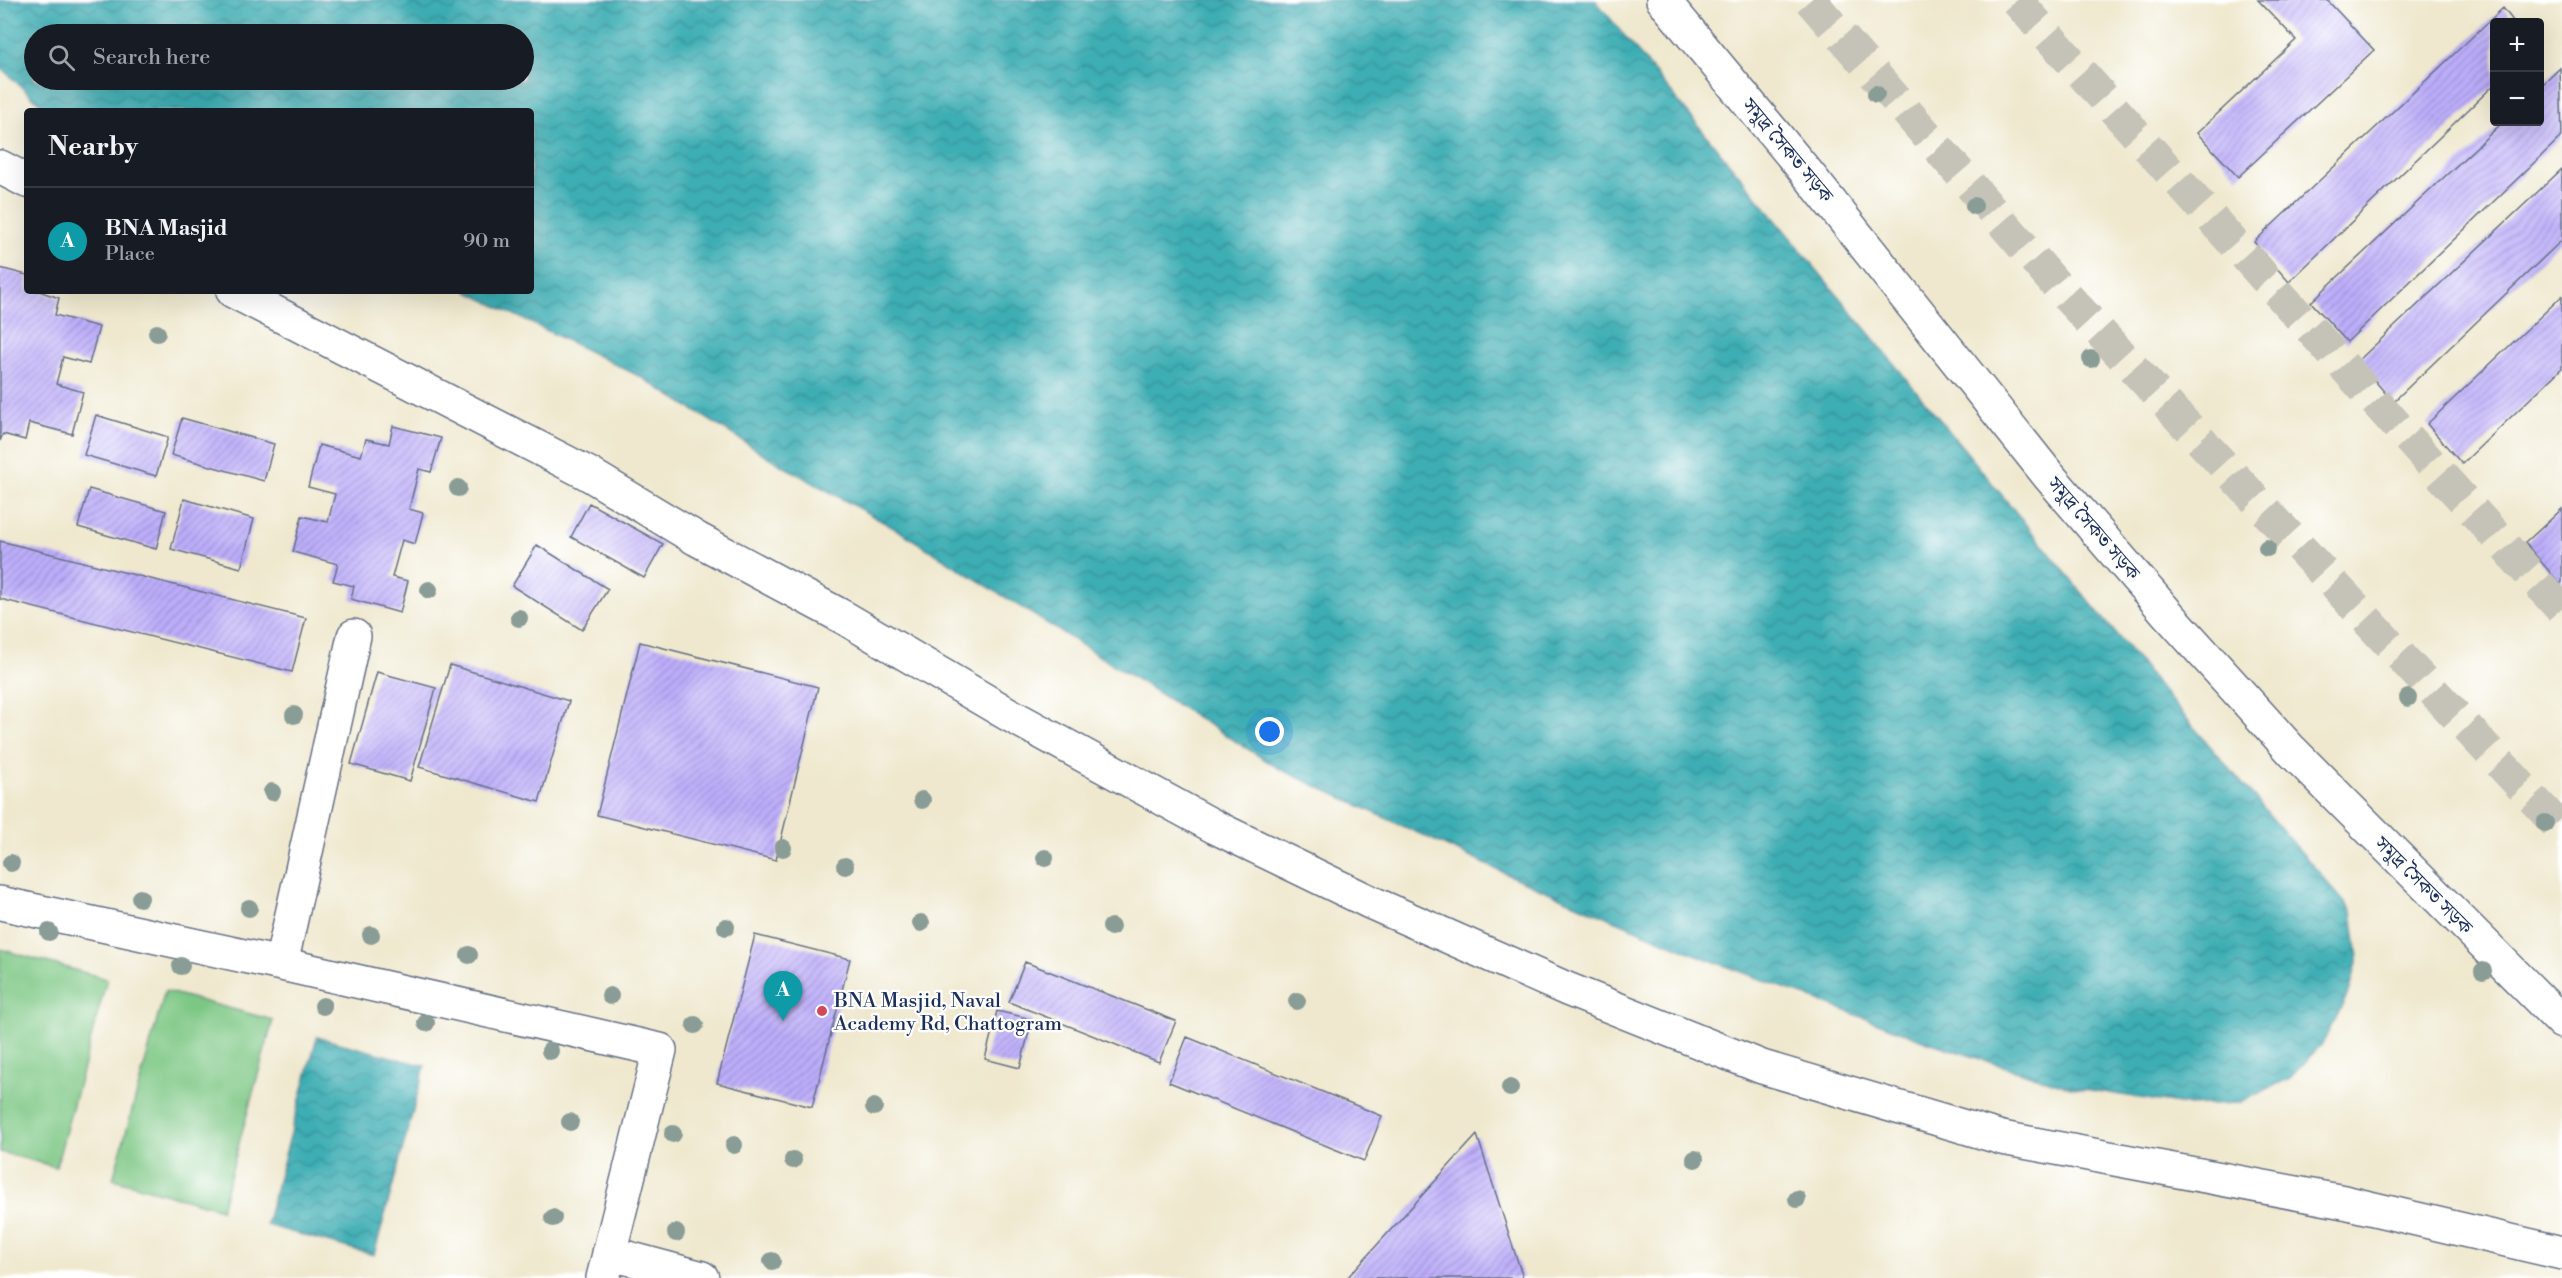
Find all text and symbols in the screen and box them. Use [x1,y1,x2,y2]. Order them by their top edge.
map controls [2490,18,2544,126]
button: + [2490,18,2544,72]
search box [24,24,534,90]
icon: search [45,41,78,74]
text: Search here [93,44,210,71]
button: − [2490,72,2544,126]
street label: সমুদ্র সৈকত সড়ক [1735,92,1840,209]
text: Nearby [48,131,138,163]
text: BNA Masjid [105,215,228,242]
text: A [60,229,75,254]
text: 90 m [463,229,510,254]
text: Place [105,242,155,267]
street label: সমুদ্র সৈকত সড়ক [2041,470,2147,586]
your location [1255,717,1284,746]
street label: সমুদ্র সৈকত সড়ক [2368,830,2479,941]
pin: A [764,972,802,1021]
place label: BNA Masjid, Naval Academy Rd, Chattogram [833,989,1062,1037]
marker: BNA Masjid, Naval Academy Rd, Chattogram [815,1004,829,1018]

